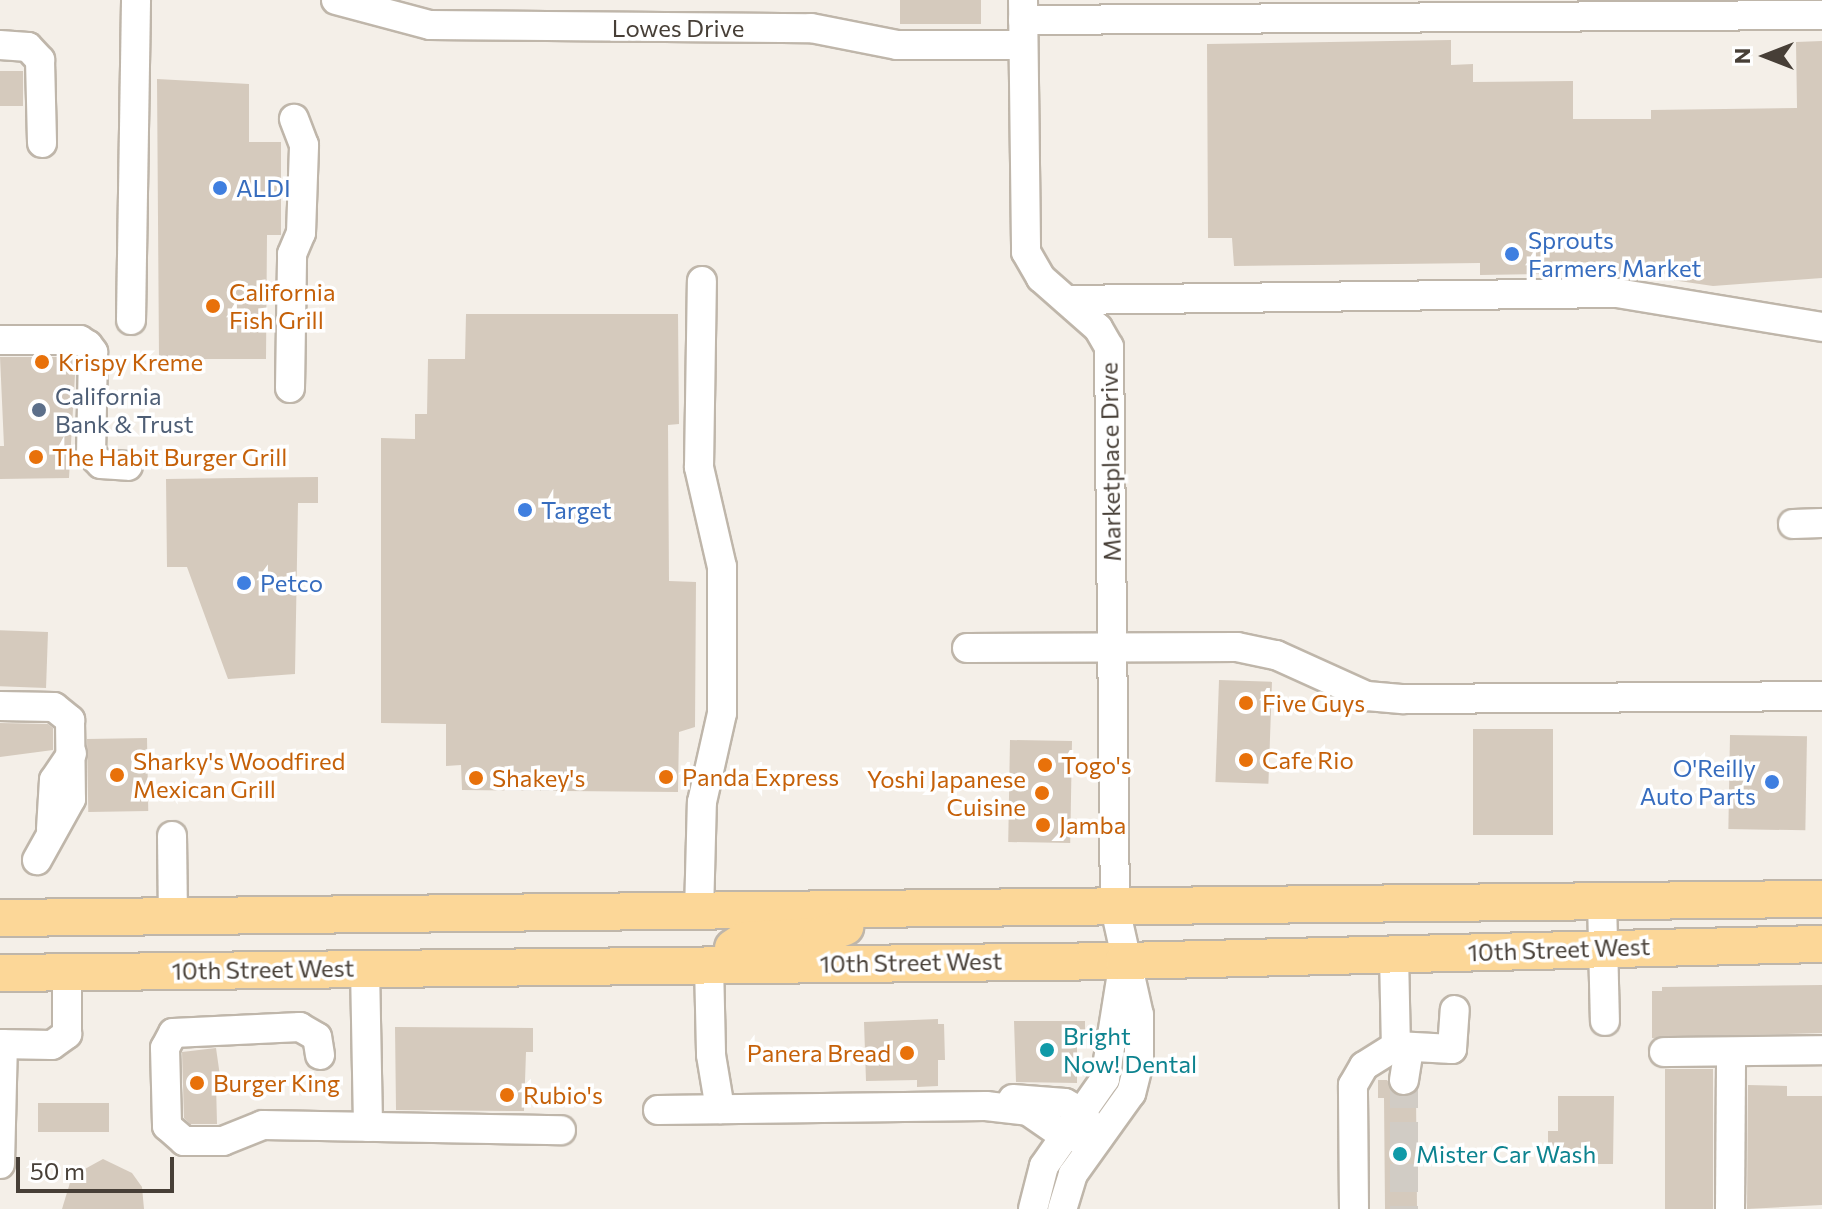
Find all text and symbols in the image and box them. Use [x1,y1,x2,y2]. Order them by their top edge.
street label: Lowes Drive [612,14,744,42]
north arrow [1726,16,1806,96]
text: N [1728,48,1755,64]
place label: ALDI [236,174,291,202]
marker: ALDI [211,179,229,197]
place label: Sprouts Farmers Market [1528,226,1701,282]
marker: Sprouts Farmers Market [1503,245,1521,263]
place label: California Fish Grill [229,278,336,334]
marker: California Fish Grill [204,297,222,315]
place label: Krispy Kreme [58,348,203,376]
marker: Krispy Kreme [33,353,51,371]
street label: Marketplace Drive [1094,362,1126,562]
place label: California Bank & Trust [55,382,194,438]
marker: California Bank & Trust [30,401,48,419]
place label: The Habit Burger Grill [52,443,287,471]
marker: The Habit Burger Grill [27,448,45,466]
place label: Target [541,496,612,524]
marker: Target [516,501,534,519]
place label: Petco [260,569,323,597]
marker: Petco [235,574,253,592]
place label: Five Guys [1262,689,1365,717]
marker: Five Guys [1237,694,1255,712]
place label: Cafe Rio [1262,746,1354,774]
place label: Sharky's Woodfired Mexican Grill [133,747,345,803]
place label: Togo's [1061,751,1132,779]
marker: Cafe Rio [1237,751,1255,769]
place label: O'Reilly Auto Parts [1640,754,1756,810]
marker: Togo's [1036,756,1054,774]
place label: Panda Express [682,763,839,791]
place label: Shakey's [492,764,585,792]
place label: Yoshi Japanese Cuisine [867,765,1026,821]
marker: Sharky's Woodfired Mexican Grill [108,766,126,784]
marker: Panda Express [657,768,675,786]
marker: Shakey's [467,769,485,787]
marker: O'Reilly Auto Parts [1763,773,1781,791]
marker: Yoshi Japanese Cuisine [1033,784,1051,802]
place label: Jamba [1059,811,1126,839]
marker: Jamba [1034,816,1052,834]
street label: 10th Street West [1467,931,1651,967]
street label: 10th Street West [819,946,1003,978]
street label: 10th Street West [171,953,355,985]
place label: Bright Now! Dental [1063,1022,1197,1078]
place label: Panera Bread [747,1039,891,1067]
marker: Bright Now! Dental [1038,1041,1056,1059]
marker: Panera Bread [898,1044,916,1062]
place label: Burger King [213,1069,340,1097]
marker: Burger King [188,1074,206,1092]
place label: Rubio's [523,1081,603,1109]
marker: Rubio's [498,1086,516,1104]
place label: Mister Car Wash [1416,1140,1596,1168]
scale bar [20,1141,178,1191]
marker: Mister Car Wash [1391,1145,1409,1163]
text: 50 m [30,1156,85,1185]

